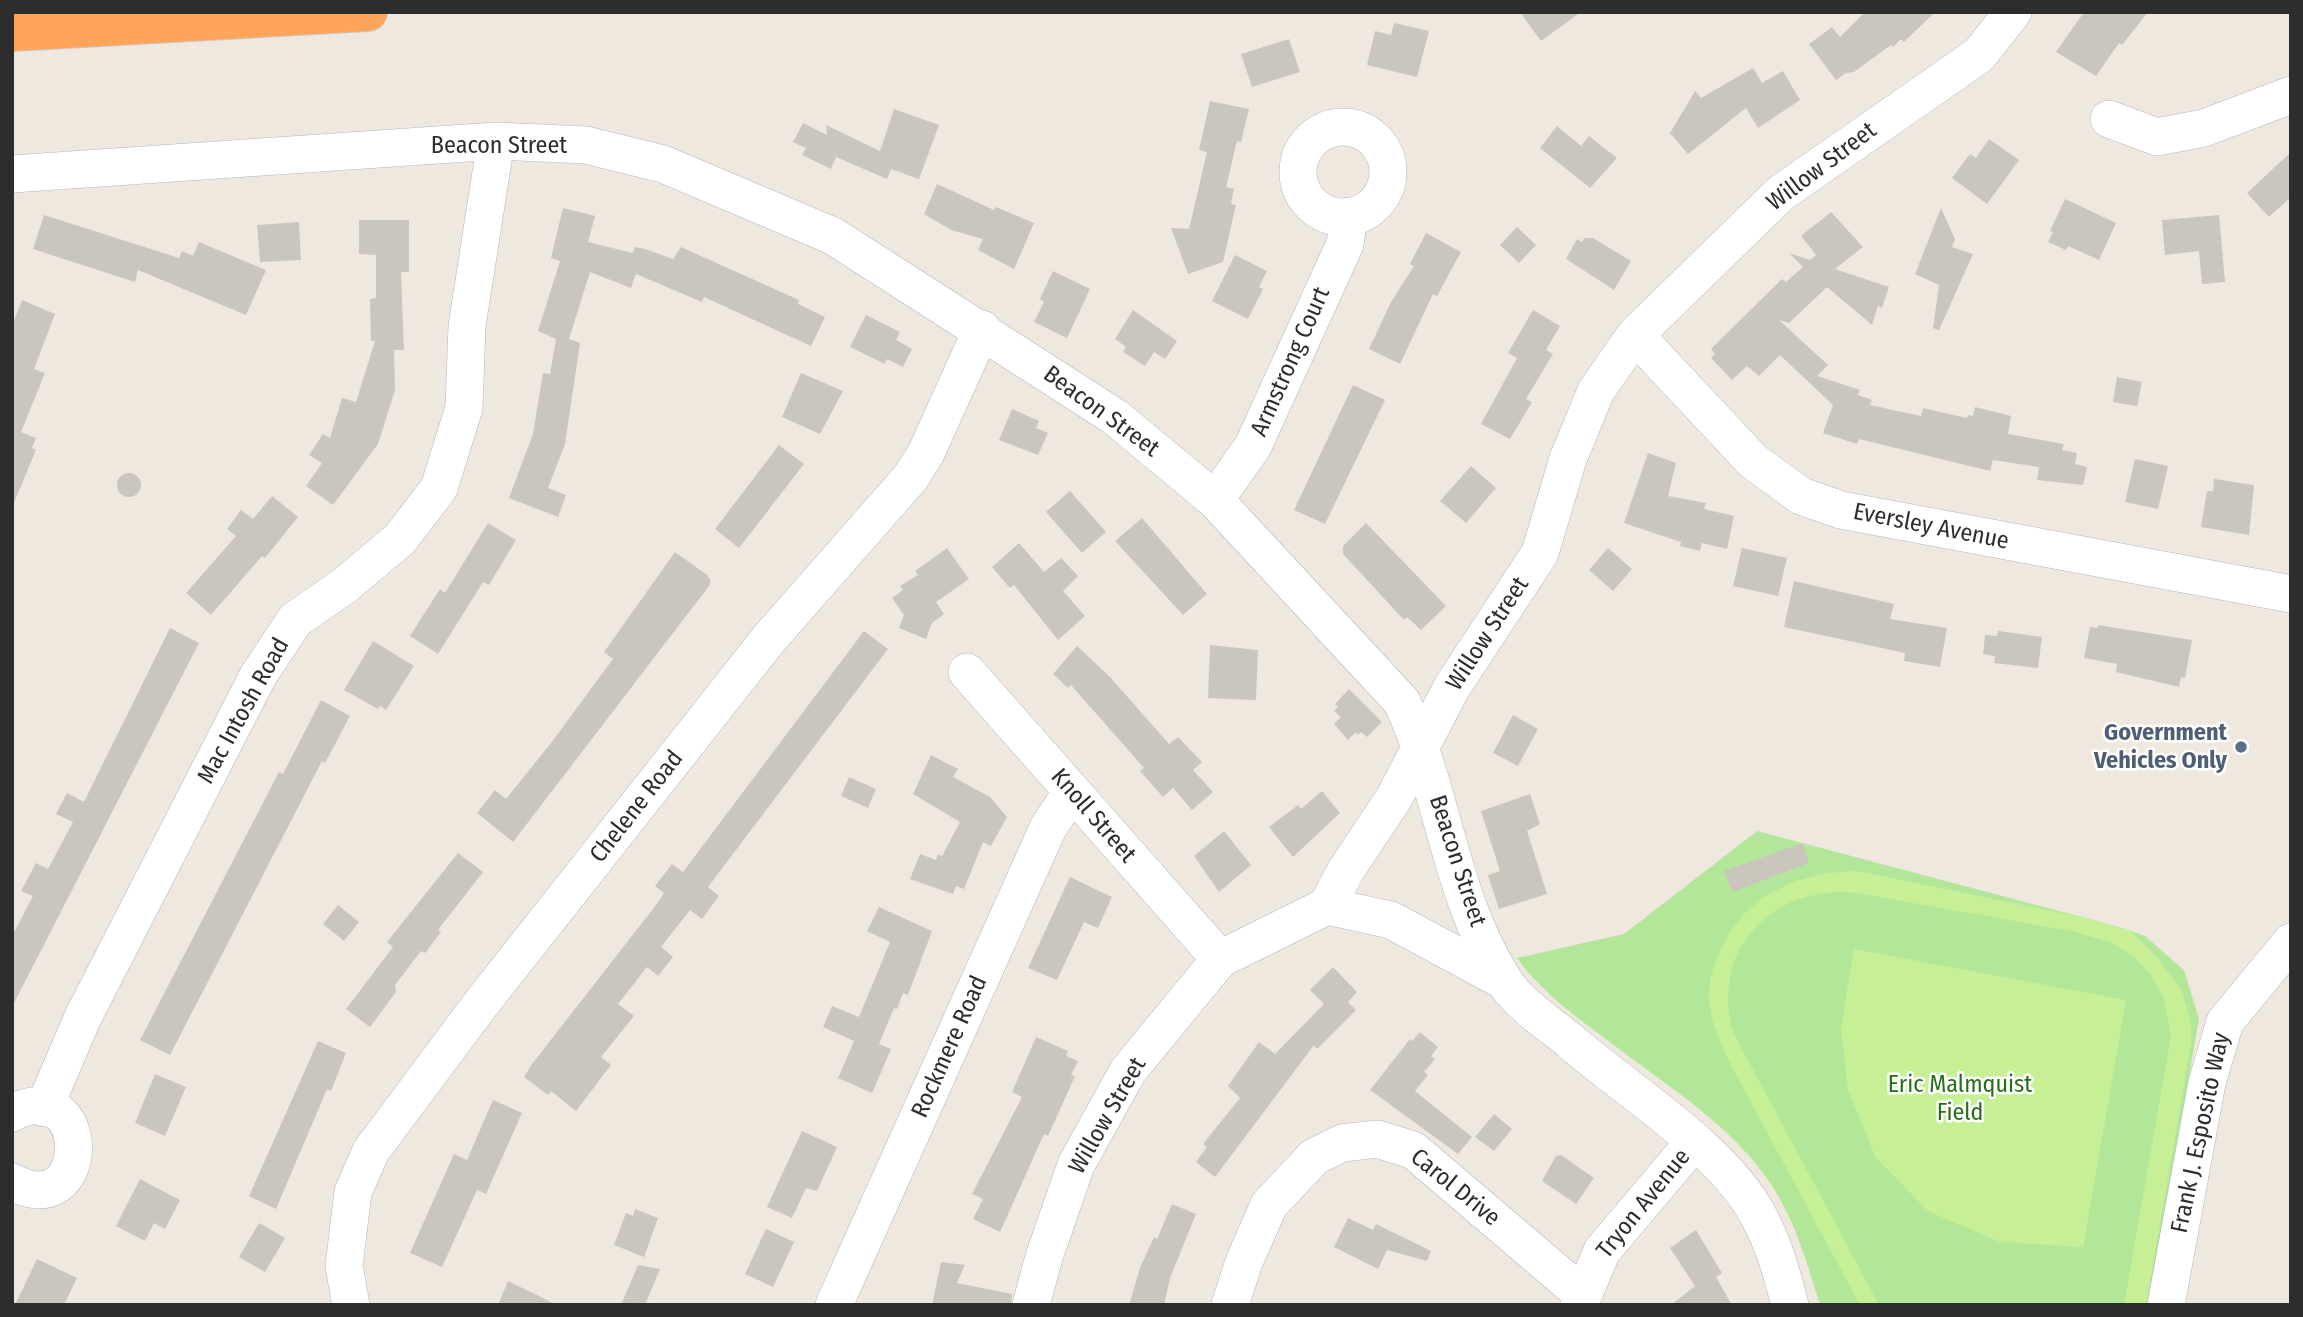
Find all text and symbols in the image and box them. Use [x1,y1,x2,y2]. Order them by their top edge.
street label: Willow Street [1762,117,1882,217]
street label: Beacon Street [431,132,567,160]
street label: Armstrong Court [1245,283,1337,441]
street label: Beacon Street [1037,360,1165,464]
street label: Eversley Avenue [1851,498,2011,556]
street label: Willow Street [1441,572,1535,696]
street label: Mac Intosh Road [192,633,296,789]
place label: Government Vehicles Only [2094,719,2227,775]
marker: Government Vehicles Only [2233,739,2249,755]
street label: Chelene Road [584,745,690,869]
street label: Knoll Street [1044,763,1142,869]
street label: Beacon Street [1422,792,1492,930]
street label: Rockmere Road [906,972,994,1122]
street label: Frank J. Esposito Way [2166,1030,2236,1236]
street label: Willow Street [1063,1053,1153,1179]
park label: Eric Malmquist Field [1888,1071,2032,1127]
street label: Carol Drive [1404,1143,1506,1233]
street label: Tryon Avenue [1591,1143,1697,1265]

